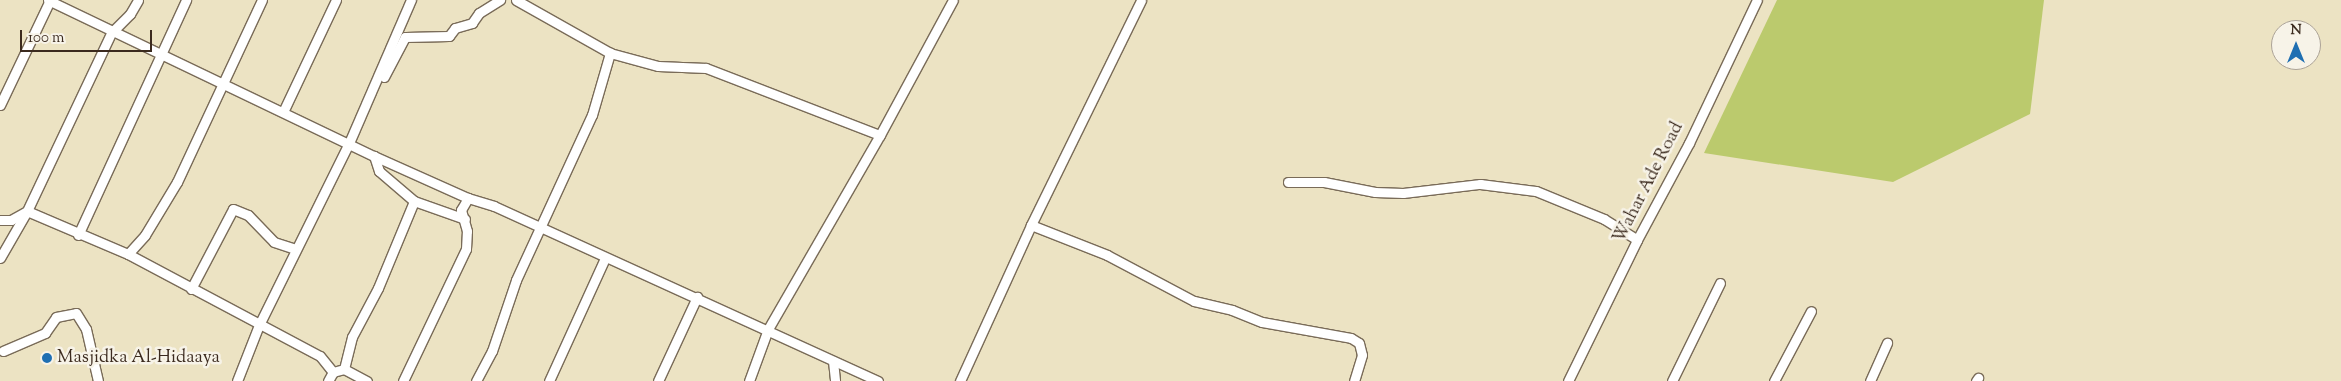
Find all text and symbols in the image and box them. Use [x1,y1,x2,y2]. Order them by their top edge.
scale bar [22,20,155,52]
north arrow [2271,20,2321,70]
text: N [2290,21,2302,41]
text: 100 m [28,28,64,49]
street label: Wahar Ade Road [1609,119,1689,247]
place label: Masjidka Al-Hidaaya [57,347,220,369]
marker: Masjidka Al-Hidaaya [41,352,53,364]

